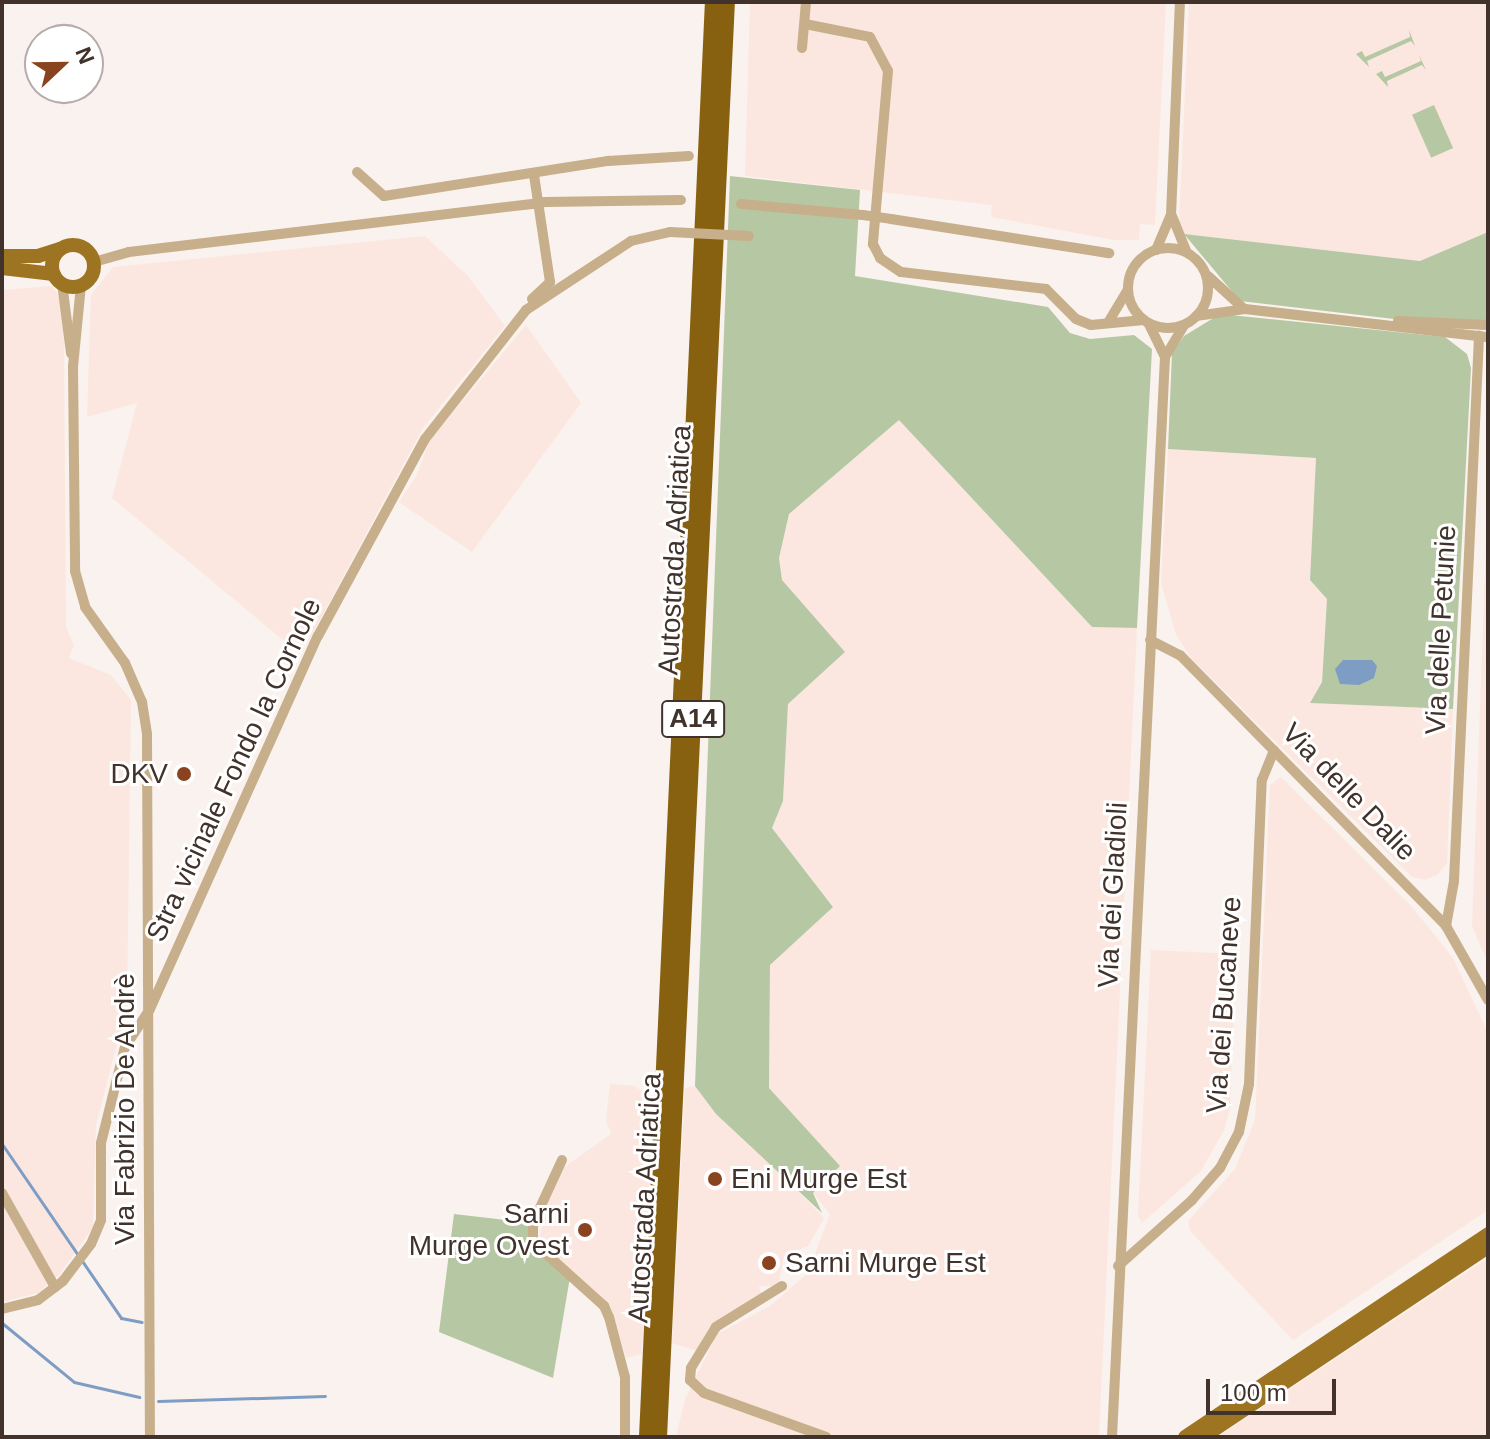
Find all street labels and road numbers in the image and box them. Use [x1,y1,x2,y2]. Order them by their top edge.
street label: Autostrada Adriatica [652,423,698,677]
street label: Via delle Petunie [1419,524,1463,736]
street label: Stra vicinale Fondo la Cornole [140,593,328,947]
road number: A14 [661,697,725,741]
street label: Via delle Dalie [1275,716,1423,868]
street label: Via dei Gladioli [1091,801,1135,989]
street label: Via dei Bucaneve [1200,895,1248,1115]
street label: Via Fabrizio De Andrè [108,972,142,1246]
street label: Autostrada Adriatica [622,1071,668,1325]

